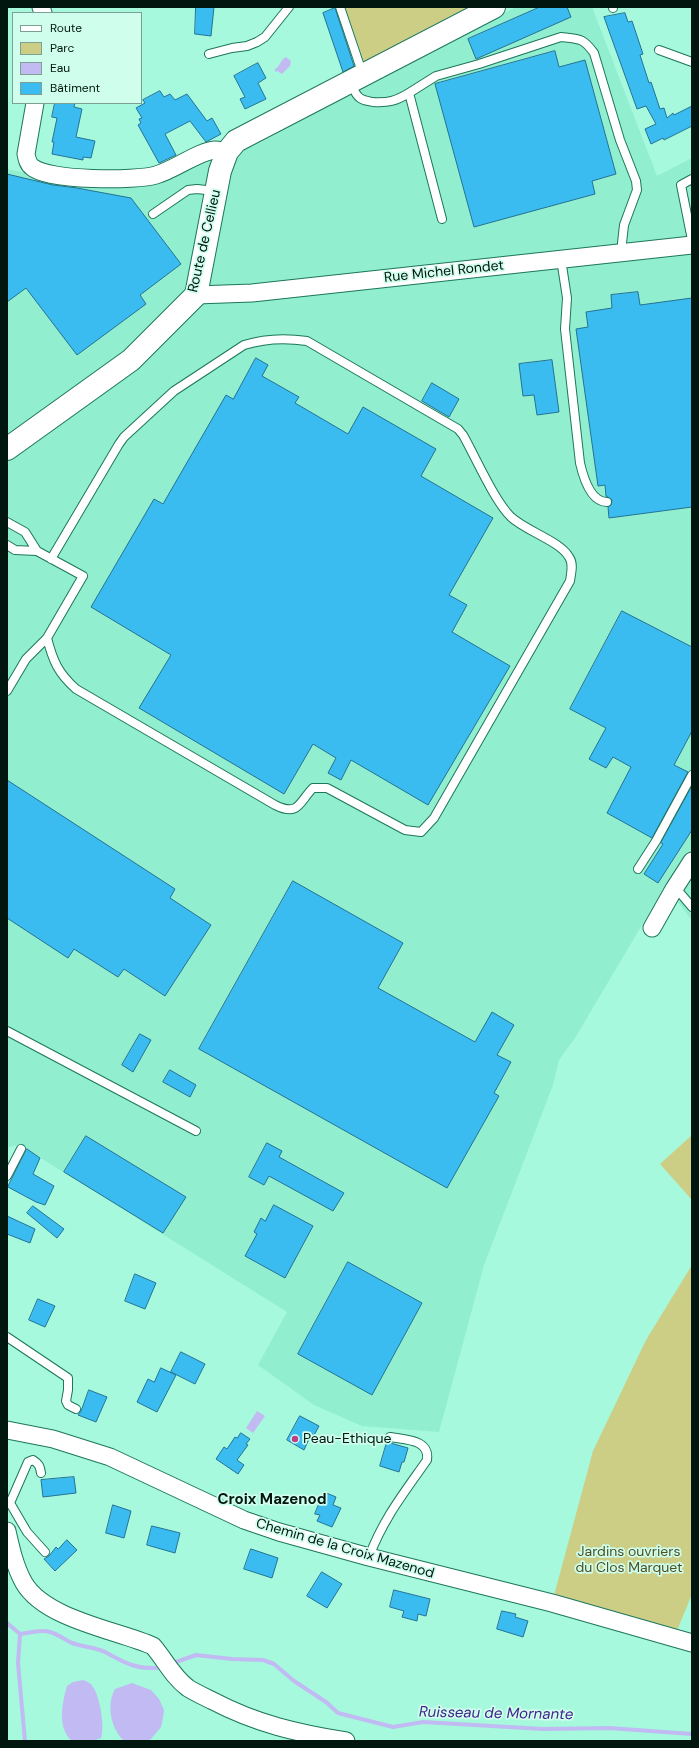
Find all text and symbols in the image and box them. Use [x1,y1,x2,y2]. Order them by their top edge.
legend [12,12,142,104]
text: Route [50,20,82,36]
text: Parc [50,40,74,56]
text: Eau [50,60,70,76]
text: Bâtiment [50,80,100,96]
street label: Route de Cellieu [185,188,225,294]
street label: Rue Michel Rondet [383,257,505,287]
place label: Peau-Ethique [303,1431,391,1447]
marker: Peau-Ethique [290,1434,300,1444]
district label: Croix Mazenod [217,1491,327,1509]
street label: Chemin de la Croix Mazenod [254,1515,436,1583]
park label: Jardins ouvriers du Clos Marquet [575,1544,683,1576]
water label: Ruisseau de Mornante [419,1704,573,1724]

